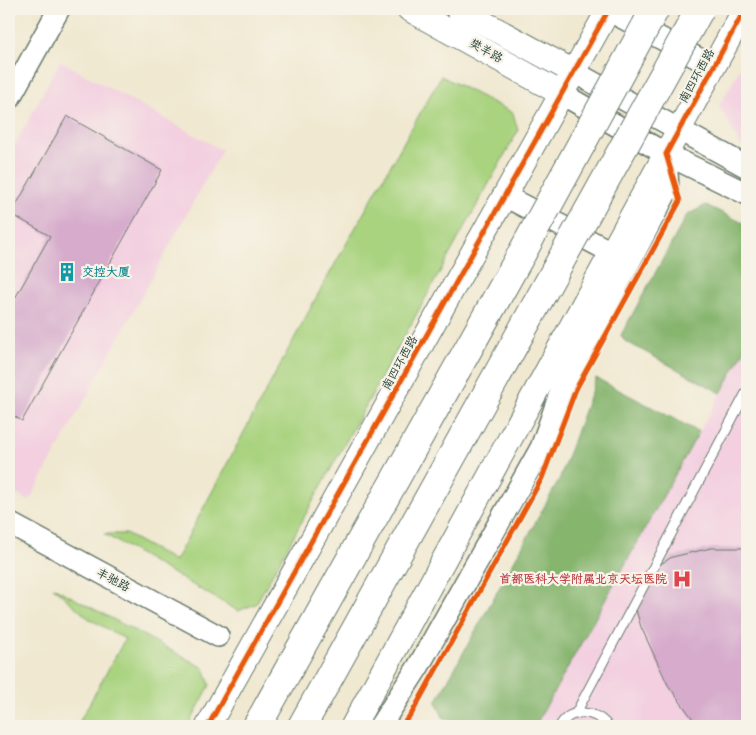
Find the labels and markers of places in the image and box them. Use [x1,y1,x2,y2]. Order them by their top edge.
building icon: 交控大厦 [56,261,78,283]
place label: 交控大厦 [82,265,130,280]
hospital icon: 首都医科大学附属北京天坛医院 [671,568,693,590]
place label: 首都医科大学附属北京天坛医院 [499,572,667,587]

